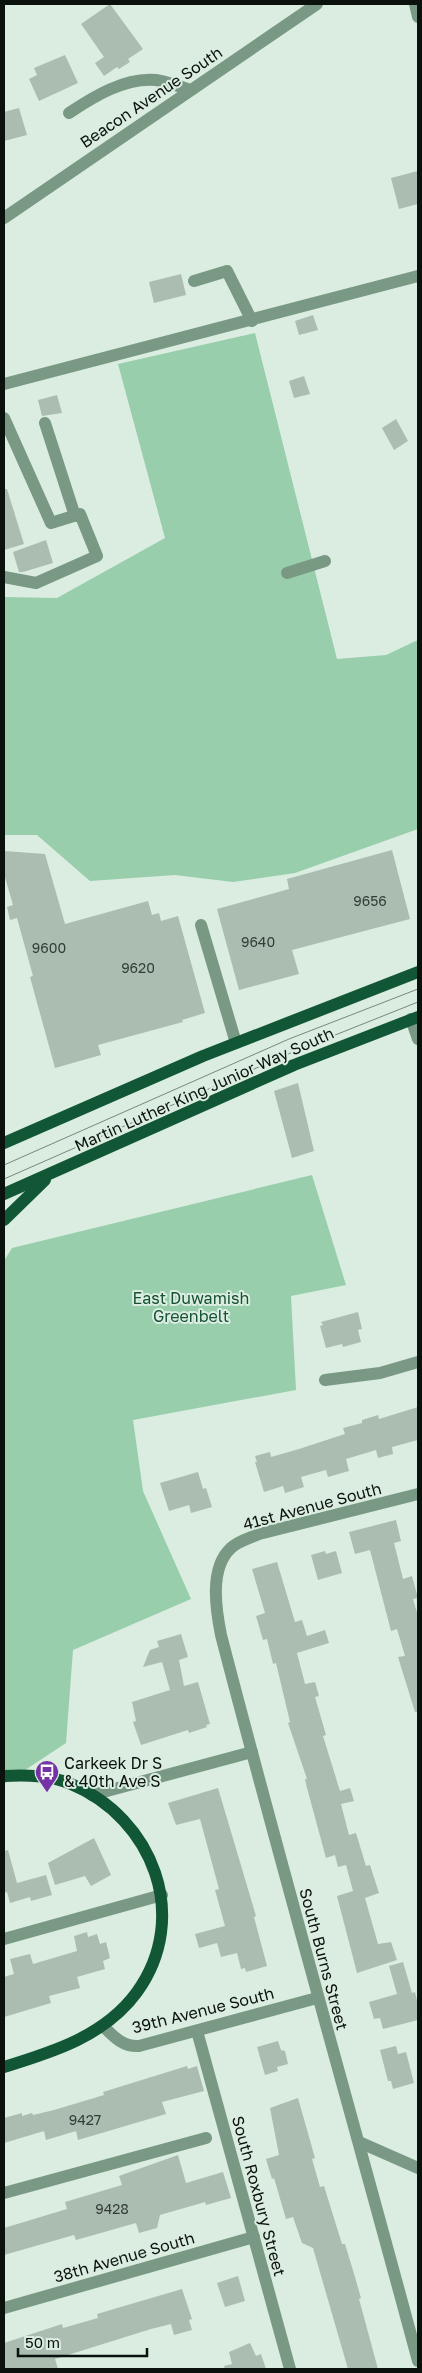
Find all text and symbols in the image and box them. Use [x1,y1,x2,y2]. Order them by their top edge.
street label: Beacon Avenue South [76,42,226,152]
house number: 9656 [353,892,387,909]
house number: 9640 [241,933,275,950]
house number: 9600 [32,939,66,956]
house number: 9620 [121,959,155,976]
street label: Martin Luther King Junior Way South [71,1023,337,1155]
park label: East Duwamish Greenbelt [133,1288,249,1326]
street label: 41st Avenue South [241,1478,383,1534]
place label: Carkeek Dr S & 40th Ave S [64,1753,162,1791]
bus stop icon: Carkeek Dr S & 40th Ave S [34,1759,60,1793]
street label: South Burns Street [295,1886,353,2032]
street label: 39th Avenue South [130,1983,276,2037]
house number: 9427 [69,2111,101,2128]
street label: South Roxbury Street [228,2114,290,2278]
house number: 9428 [95,2200,129,2217]
street label: 38th Avenue South [51,2227,197,2287]
scale bar [18,2326,146,2358]
text: 50 m [25,2333,60,2351]

